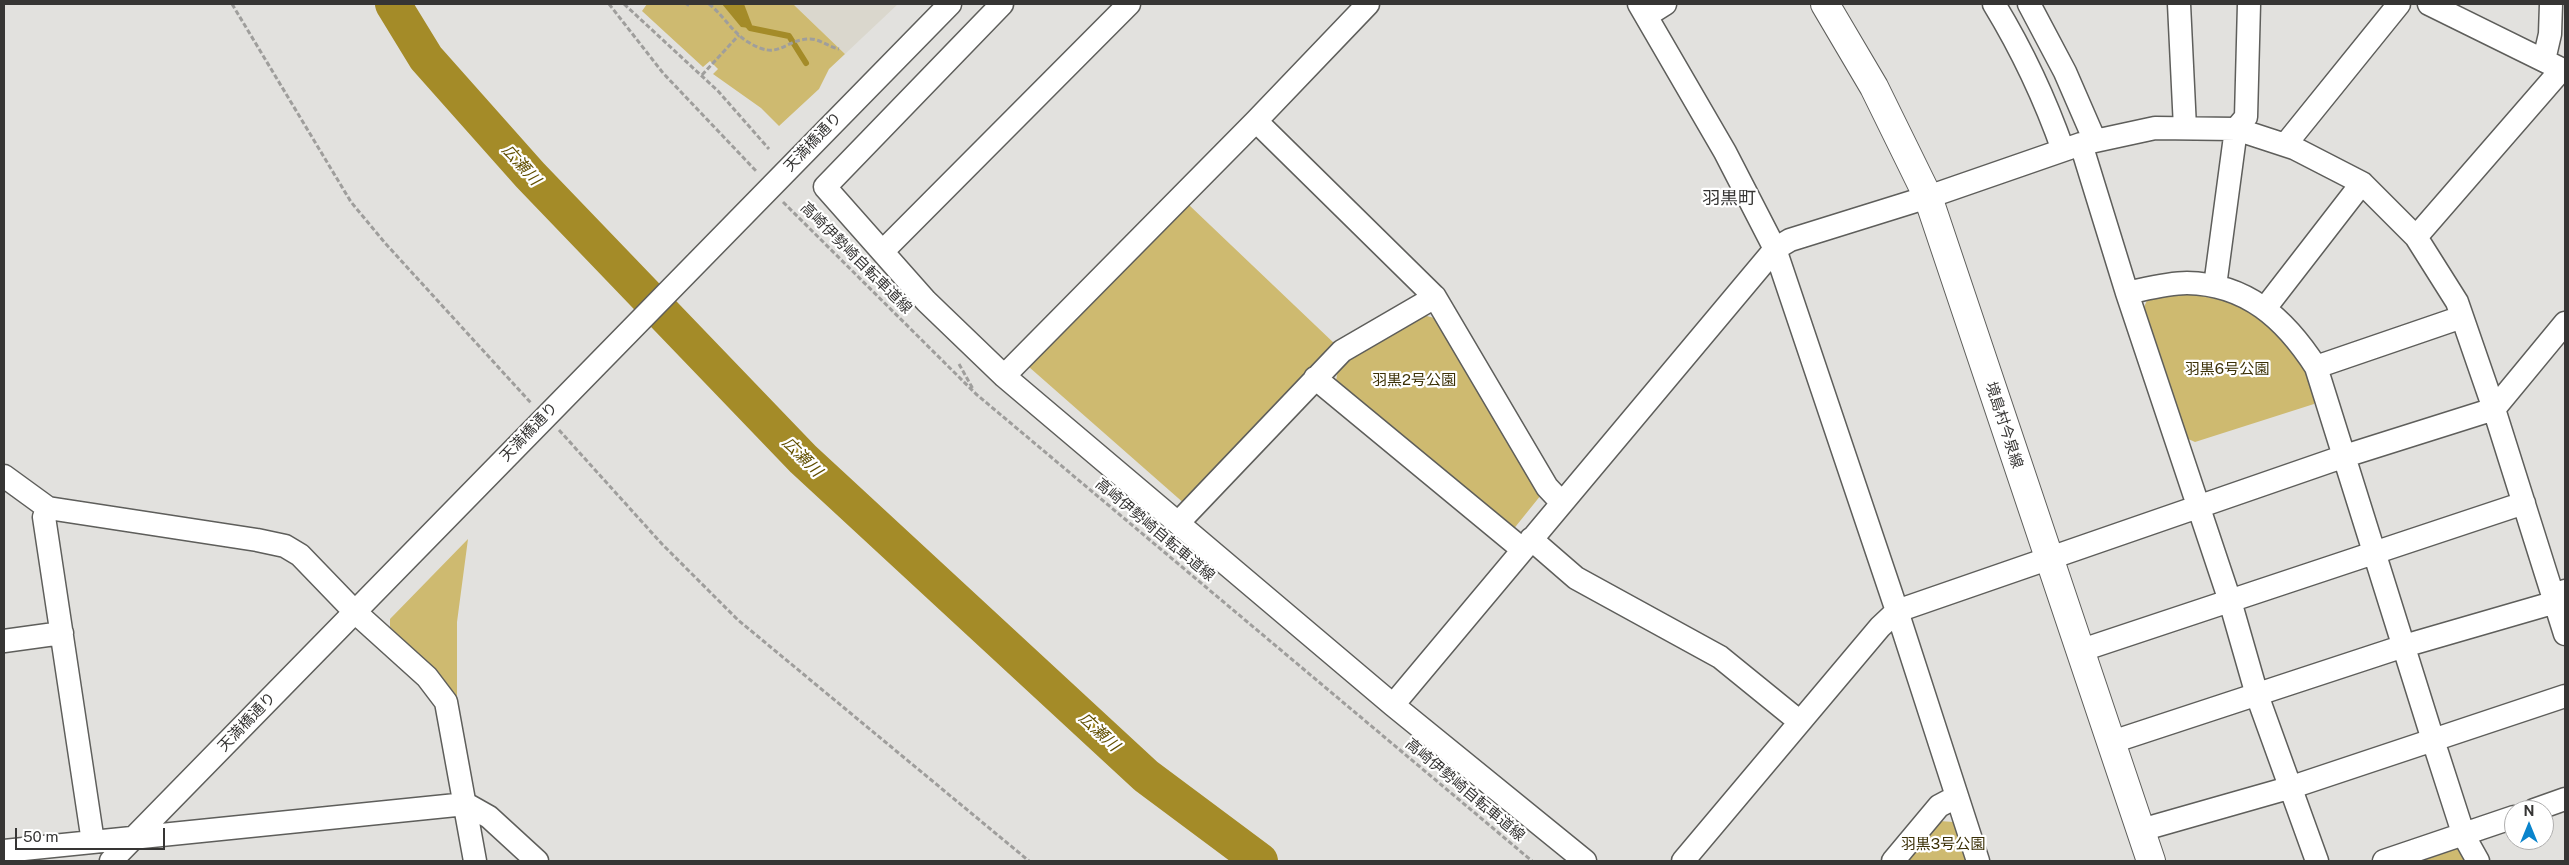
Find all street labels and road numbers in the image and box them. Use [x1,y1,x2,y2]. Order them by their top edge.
street label: 天満橋通り [780,109,846,175]
street label: 高崎伊勢崎自転車道線 [797,199,915,317]
street label: 境島村今泉線 [1982,379,2026,471]
street label: 天満橋通り [496,399,562,465]
street label: 高崎伊勢崎自転車道線 [1092,475,1218,585]
street label: 天満橋通り [214,689,280,755]
street label: 高崎伊勢崎自転車道線 [1402,735,1528,845]

